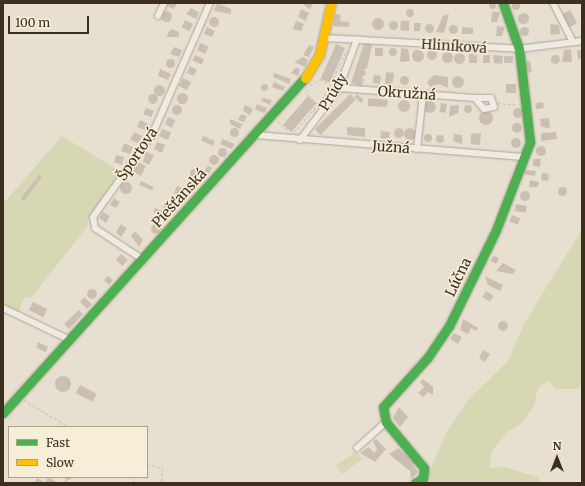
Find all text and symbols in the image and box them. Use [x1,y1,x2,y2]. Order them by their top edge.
scale bar [10,8,91,34]
text: 100 m [15,15,50,30]
street label: Hliníková [421,35,487,57]
street label: Prúdy [315,70,351,114]
street label: Okružná [377,83,437,103]
street label: Športová [113,124,161,184]
street label: Južná [371,137,411,157]
street label: Piešťanská [148,165,210,231]
street label: Lúčna [441,255,475,299]
legend [8,426,148,478]
text: Fast [46,435,70,450]
north arrow [537,438,577,478]
text: N [553,439,561,453]
text: Slow [46,455,74,470]

